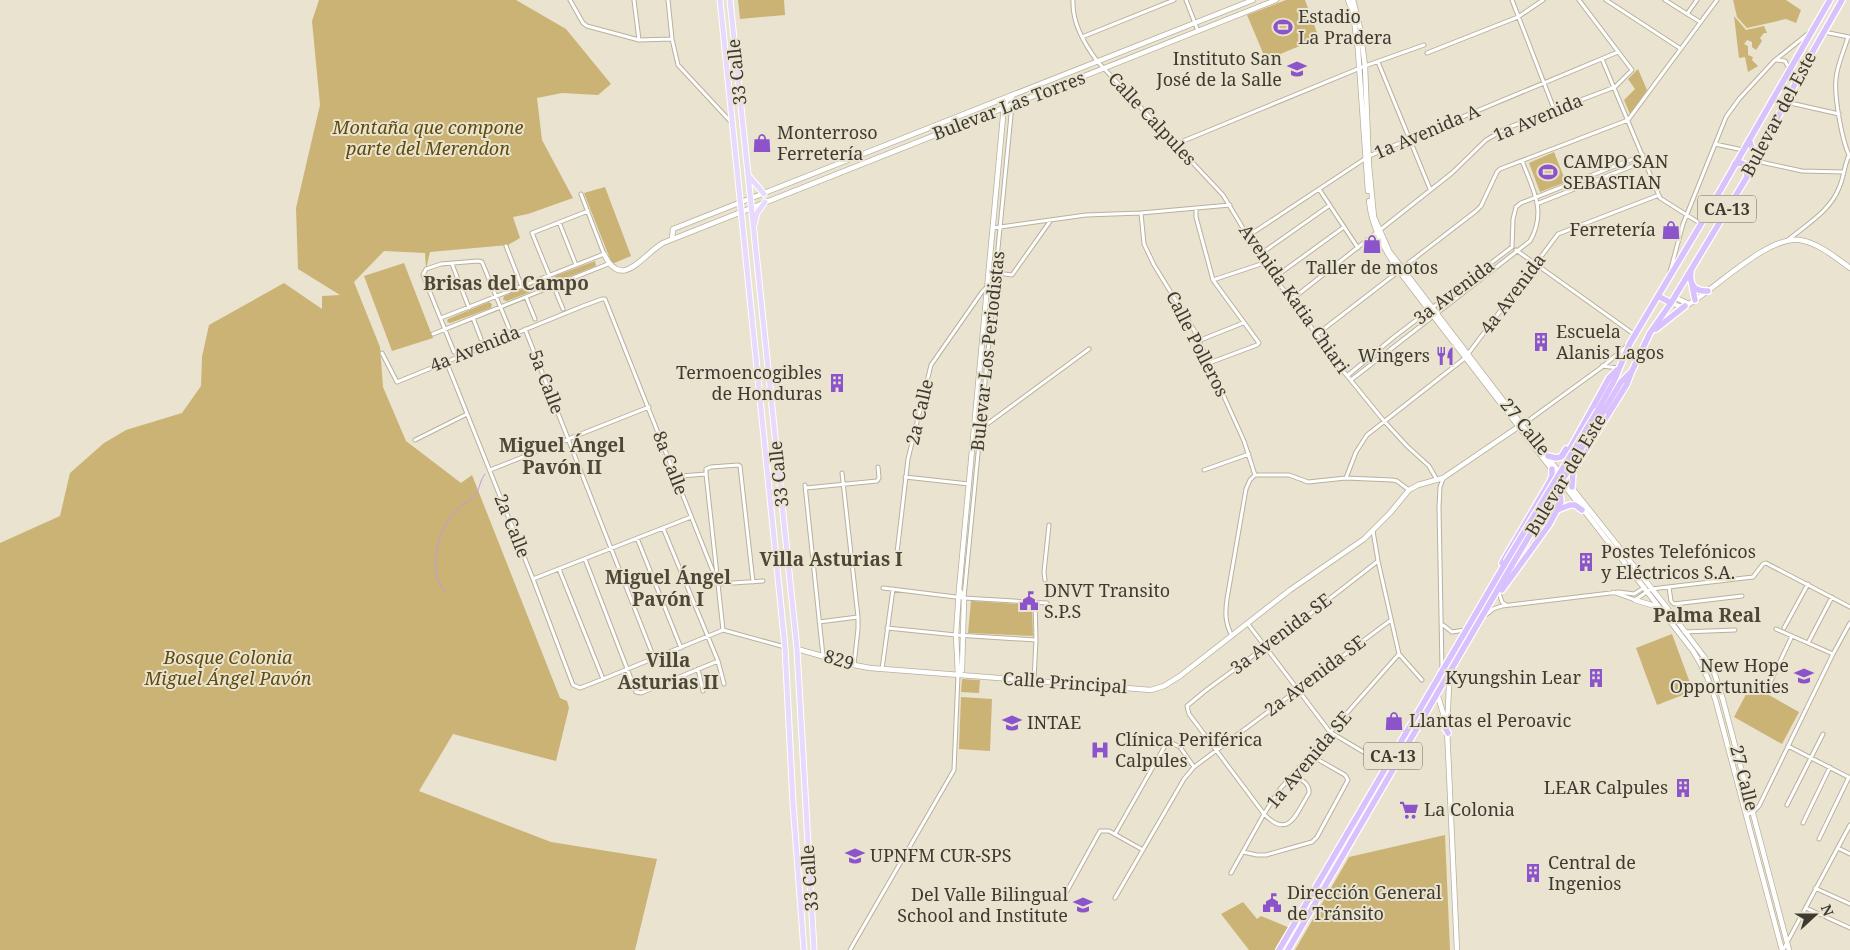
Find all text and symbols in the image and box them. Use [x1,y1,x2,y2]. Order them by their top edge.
place label: Estadio La Pradera [1298,4,1392,49]
sports icon: Estadio La Pradera [1272,16,1294,38]
street label: 33 Calle [721,38,751,107]
place label: Instituto San José de la Salle [1155,46,1282,91]
street label: Bulevar del Este [1735,47,1821,180]
school or university icon: Instituto San José de la Salle [1286,58,1308,80]
street label: Bulevar Las Torres [929,65,1088,145]
street label: Calle Calpules [1103,67,1202,170]
street label: 1a Avenida [1489,87,1586,147]
street label: 1a Avenida A [1370,98,1483,164]
park label: Montaña que compone parte del Merendon [332,115,524,160]
place label: Monterroso Ferretería [777,120,878,165]
shop icon: Monterroso Ferretería [751,132,773,154]
place label: CAMPO SAN SEBASTIAN [1563,149,1669,194]
sports icon: CAMPO SAN SEBASTIAN [1537,161,1559,183]
road number: CA-13 [1698,195,1756,222]
place label: Ferretería [1570,217,1656,241]
street label: Avenida Katia Chiari [1234,219,1356,378]
shop icon: Ferretería [1660,219,1682,241]
shop icon: Taller de motos [1361,233,1383,255]
street label: 4a Avenida [1474,248,1550,339]
street label: Bulevar Los Periodistas [965,250,1009,452]
street label: 3a Avenida [1408,253,1499,329]
place label: Taller de motos [1306,255,1438,279]
district label: Brisas del Campo [423,270,589,296]
street label: Calle Polleros [1161,287,1235,401]
street label: 4a Avenida [426,319,523,377]
place label: Escuela Alanis Lagos [1556,319,1664,364]
building icon: Escuela Alanis Lagos [1530,331,1552,353]
place label: Wingers [1358,343,1430,367]
restaurant icon: Wingers [1434,345,1456,367]
street label: 5a Calle [524,346,570,417]
place label: Termoencogibles de Honduras [676,360,822,405]
building icon: Termoencogibles de Honduras [826,372,848,394]
street label: 2a Calle [900,377,938,447]
street label: 27 Calle [1495,393,1556,460]
street label: Bulevar del Este [1519,409,1611,540]
street label: 8a Calle [648,427,694,498]
district label: Miguel Ángel Pavón II [499,432,625,480]
street label: 33 Calle [763,440,793,509]
street label: 2a Calle [489,490,537,561]
place label: Postes Telefónicos y Eléctricos S.A. [1601,539,1756,584]
district label: Villa Asturias I [759,546,903,572]
building icon: Postes Telefónicos y Eléctricos S.A. [1575,551,1597,573]
district label: Miguel Ángel Pavón I [605,564,731,612]
place label: DNVT Transito S.P.S [1044,578,1170,623]
street label: 3a Avenida SE [1225,587,1336,679]
public building icon: DNVT Transito S.P.S [1018,590,1040,612]
district label: Palma Real [1653,602,1761,628]
street label: 2a Avenida SE [1259,629,1370,721]
street label: 829 [821,643,857,675]
park label: Bosque Colonia Miguel Ángel Pavón [143,645,312,690]
district label: Villa Asturias II [617,647,719,695]
place label: New Hope Opportunities [1670,653,1789,698]
place label: Kyungshin Lear [1445,665,1582,689]
school or university icon: New Hope Opportunities [1793,665,1815,687]
street label: Calle Principal [1002,666,1129,698]
building icon: Kyungshin Lear [1585,667,1607,689]
street label: 1a Avenida SE [1260,705,1356,813]
place label: Llantas el Peroavic [1409,708,1571,732]
place label: INTAE [1027,710,1081,734]
shop icon: Llantas el Peroavic [1383,710,1405,732]
school or university icon: INTAE [1001,712,1023,734]
place label: Clínica Periférica Calpules [1115,727,1263,772]
hospital icon: Clínica Periférica Calpules [1089,739,1111,761]
road number: CA-13 [1364,742,1422,769]
street label: 27 Calle [1725,742,1765,813]
place label: LEAR Calpules [1544,775,1668,799]
building icon: LEAR Calpules [1672,777,1694,799]
place label: La Colonia [1424,797,1515,821]
supermarket icon: La Colonia [1398,799,1420,821]
place label: UPNFM CUR-SPS [870,843,1012,867]
street label: 33 Calle [795,844,823,912]
school or university icon: UPNFM CUR-SPS [844,845,866,867]
place label: Central de Ingenios [1548,850,1636,895]
building icon: Central de Ingenios [1522,862,1544,884]
place label: Dirección General de Tránsito [1287,880,1442,925]
place label: Del Valle Bilingual School and Institute [897,882,1068,927]
north arrow [1790,890,1840,940]
public building icon: Dirección General de Tránsito [1261,892,1283,914]
school or university icon: Del Valle Bilingual School and Institute [1072,894,1094,916]
text: N [1817,902,1838,919]

